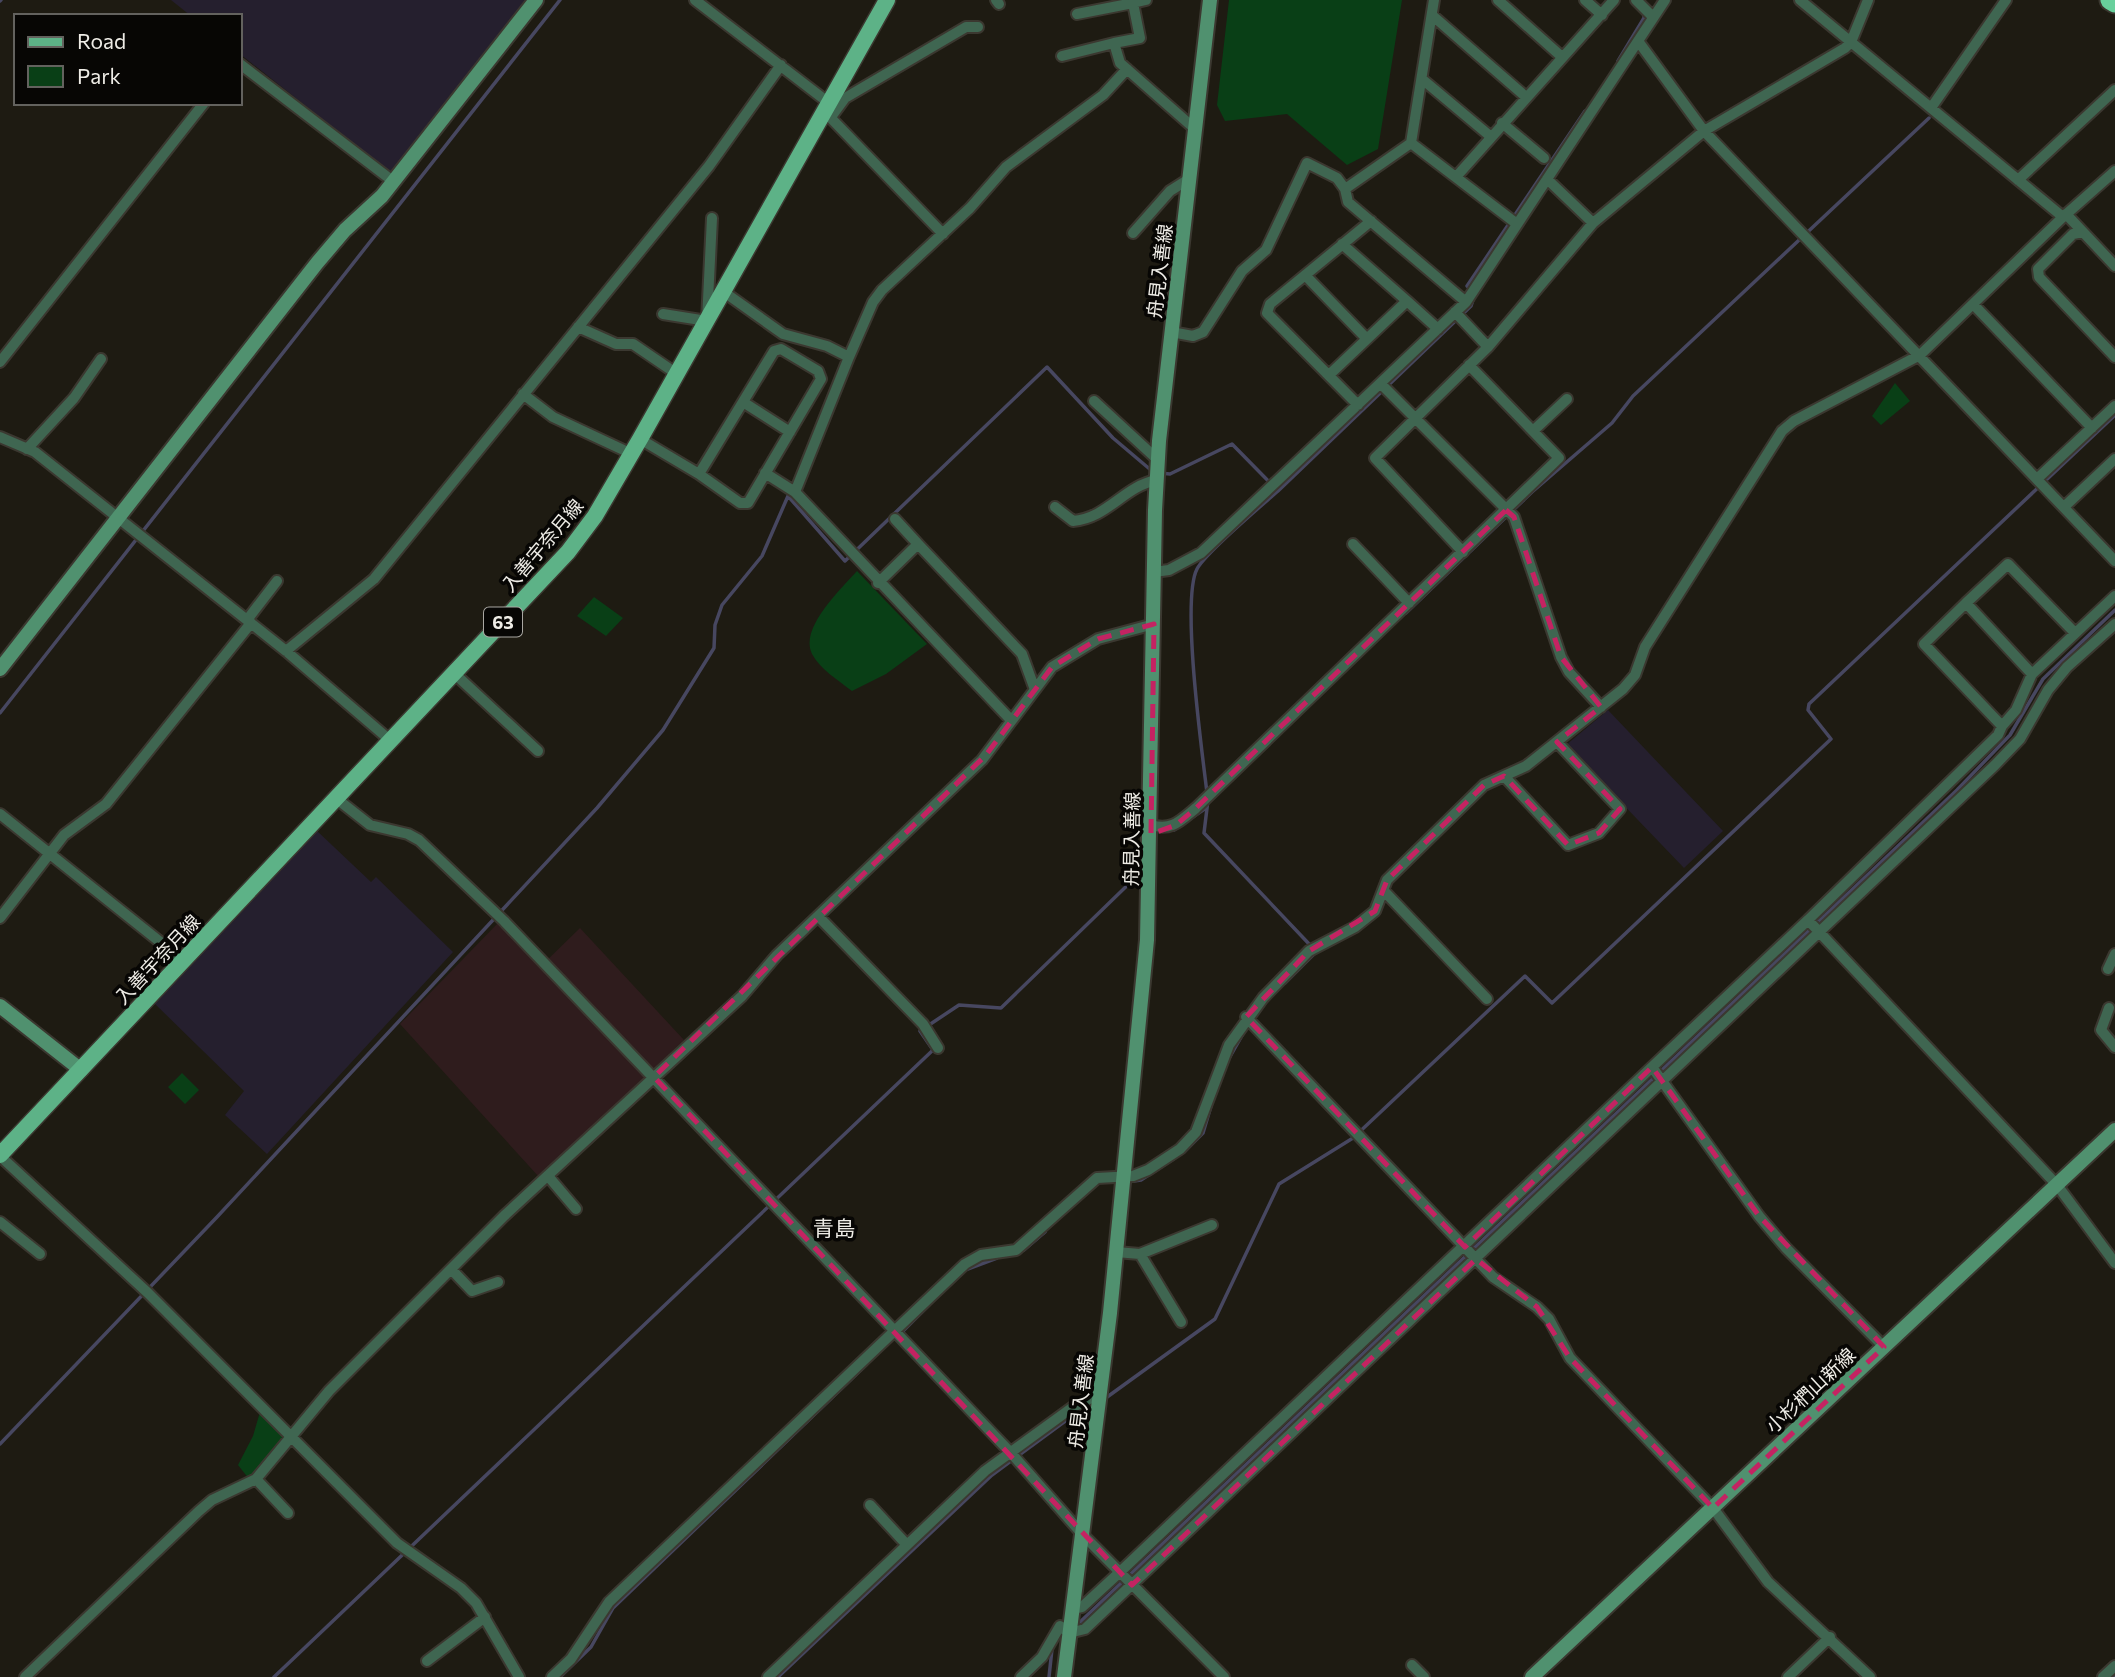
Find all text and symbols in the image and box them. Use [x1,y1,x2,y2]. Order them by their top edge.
legend [14,14,242,105]
text: Road [77,28,126,53]
text: Park [77,63,121,88]
street label: 舟見入善線 [1142,222,1176,320]
street label: 入善宇奈月線 [497,494,587,596]
road number: 63 [484,608,522,636]
street label: 舟見入善線 [1119,791,1143,887]
street label: 入善宇奈月線 [110,909,204,1009]
district label: 青島 [813,1215,855,1240]
street label: 小杉椚山新線 [1760,1343,1860,1437]
street label: 舟見入善線 [1063,1352,1097,1450]

